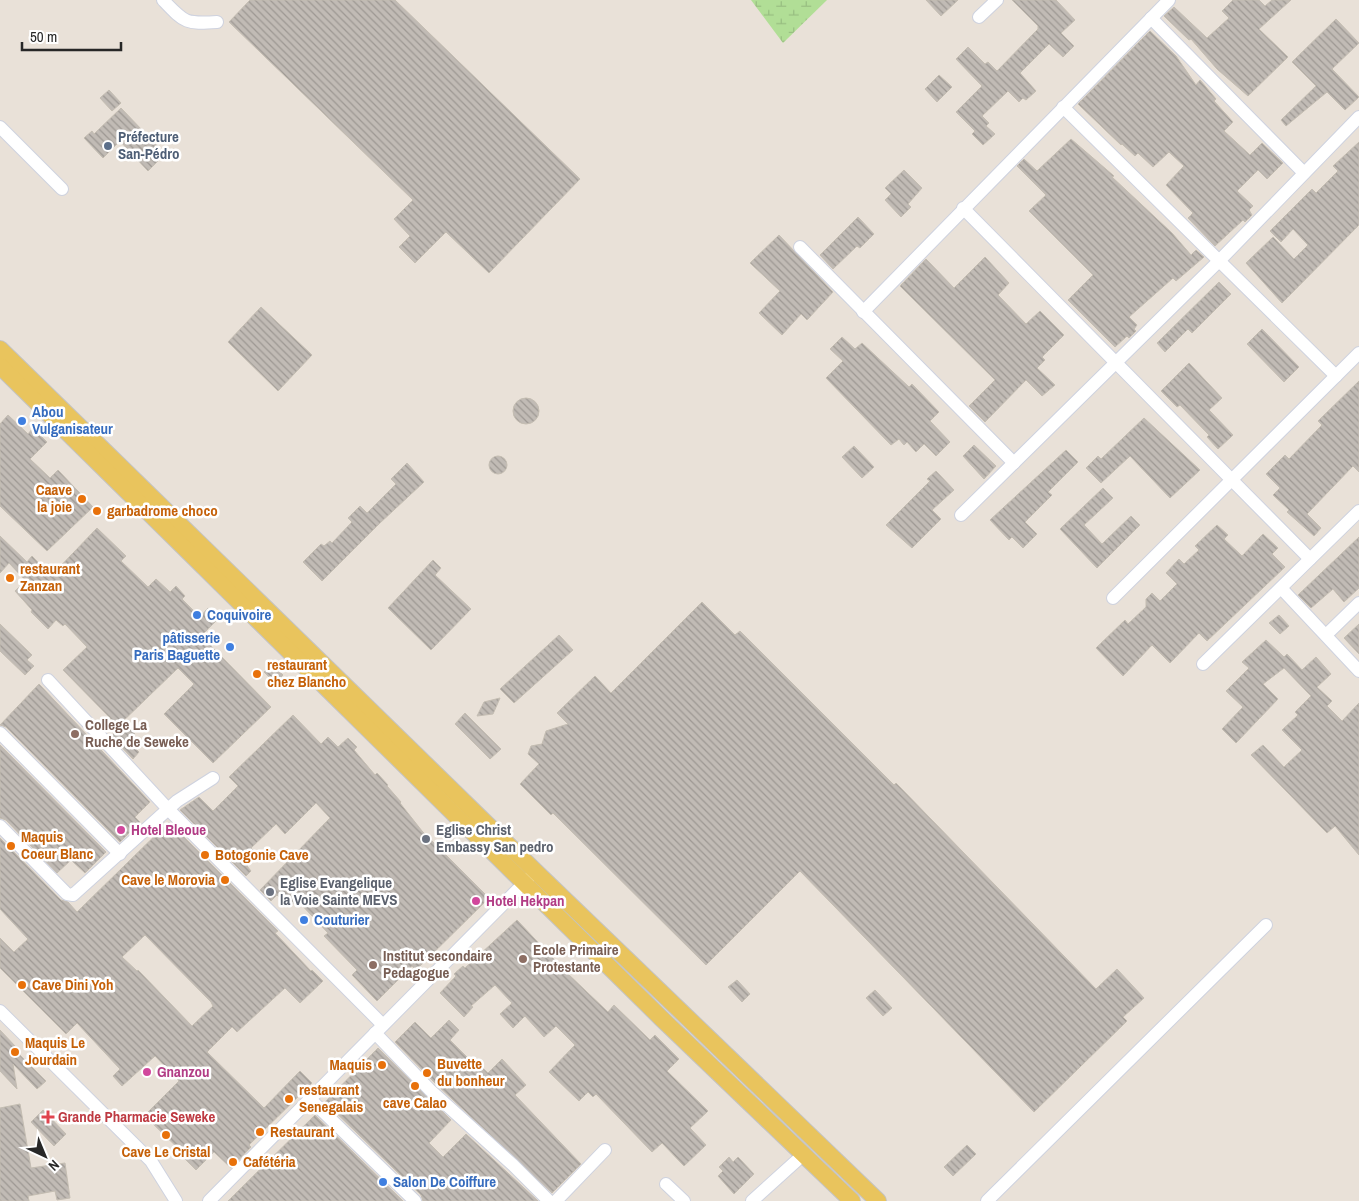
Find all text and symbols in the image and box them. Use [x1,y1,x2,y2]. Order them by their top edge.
scale bar [22,20,121,52]
text: 50 m [30,26,57,47]
place label: Préfecture San-Pédro [118,126,180,164]
marker: Préfecture San-Pédro [102,140,114,152]
place label: Abou Vulganisateur [32,401,113,439]
marker: Abou Vulganisateur [16,415,28,427]
place label: Caave la joie [36,479,72,517]
marker: Caave la joie [76,493,88,505]
place label: garbadrome choco [107,500,218,521]
marker: garbadrome choco [91,505,103,517]
place label: restaurant Zanzan [20,558,80,596]
marker: restaurant Zanzan [4,572,16,584]
place label: Coquivoire [207,604,271,625]
marker: Coquivoire [191,609,203,621]
place label: pâtisserie Paris Baguette [134,627,220,665]
marker: pâtisserie Paris Baguette [224,641,236,653]
place label: restaurant chez Blancho [267,654,346,692]
marker: restaurant chez Blancho [251,668,263,680]
place label: College La Ruche de Seweke [85,714,189,752]
marker: College La Ruche de Seweke [69,728,81,740]
place label: Hotel Bleoue [131,819,206,840]
place label: Eglise Christ Embassy San pedro [436,819,554,857]
marker: Hotel Bleoue [115,824,127,836]
place label: Maquis Coeur Blanc [21,826,94,864]
marker: Eglise Christ Embassy San pedro [420,833,432,845]
marker: Maquis Coeur Blanc [5,840,17,852]
place label: Botogonie Cave [215,844,309,865]
marker: Botogonie Cave [199,849,211,861]
place label: Cave le Morovia [121,869,215,890]
place label: Eglise Evangelique la Voie Sainte MEVS [280,872,397,910]
marker: Cave le Morovia [219,874,231,886]
marker: Eglise Evangelique la Voie Sainte MEVS [264,886,276,898]
place label: Hotel Hekpan [486,890,565,911]
marker: Hotel Hekpan [470,895,482,907]
place label: Couturier [314,909,370,930]
marker: Couturier [298,914,310,926]
place label: Ecole Primaire Protestante [533,939,619,977]
place label: Institut secondaire Pedagogue [383,945,493,983]
marker: Ecole Primaire Protestante [517,953,529,965]
marker: Institut secondaire Pedagogue [367,959,379,971]
place label: Cave Dini Yoh [32,974,114,995]
marker: Cave Dini Yoh [16,979,28,991]
place label: Maquis Le Jourdain [25,1032,85,1070]
marker: Maquis Le Jourdain [9,1046,21,1058]
place label: Buvette du bonheur [437,1053,505,1091]
place label: Maquis [330,1054,372,1075]
marker: Maquis [376,1059,388,1071]
place label: Gnanzou [157,1061,210,1082]
marker: Gnanzou [141,1066,153,1078]
marker: Buvette du bonheur [421,1067,433,1079]
place label: restaurant Senegalais [299,1079,363,1117]
marker: cave Calao [409,1080,421,1092]
place label: cave Calao [383,1092,447,1113]
marker: restaurant Senegalais [283,1093,295,1105]
place label: Grande Pharmacie Seweke [58,1106,215,1127]
marker: Grande Pharmacie Seweke [42,1111,54,1123]
place label: Restaurant [270,1121,334,1142]
marker: Restaurant [254,1126,266,1138]
marker: Cave Le Cristal [160,1129,172,1141]
north arrow [20,1131,70,1181]
place label: Cave Le Cristal [122,1141,210,1162]
place label: Cafétéria [243,1151,296,1172]
text: N [45,1156,63,1175]
marker: Cafétéria [227,1156,239,1168]
place label: Salon De Coiffure [393,1171,496,1192]
marker: Salon De Coiffure [377,1176,389,1188]

